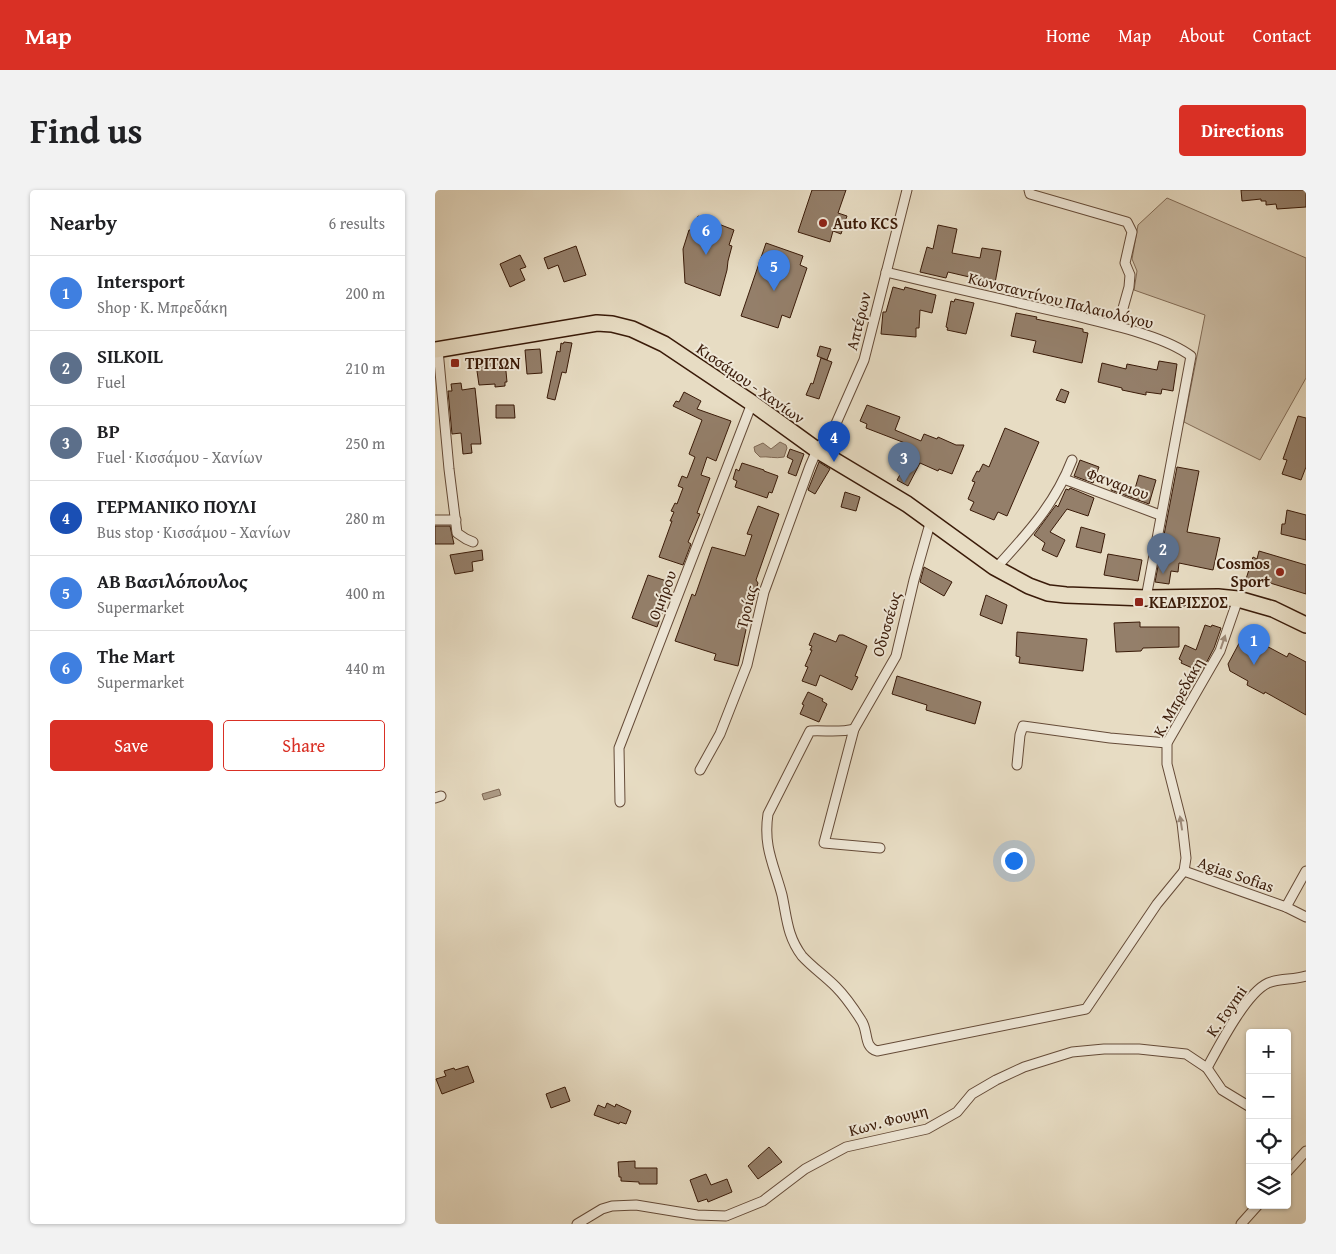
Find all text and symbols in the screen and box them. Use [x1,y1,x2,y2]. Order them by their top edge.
text: Map [25,18,72,53]
text: Home [1046,22,1090,49]
text: Map [1118,22,1151,49]
text: About [1179,22,1225,49]
text: Contact [1253,22,1311,49]
text: Find us [30,105,143,156]
button: Directions [1179,105,1306,156]
text: Nearby [50,207,117,238]
text: 6 results [328,211,385,235]
place label: Auto KCS [833,211,898,235]
pin: 6 [690,214,722,255]
marker: Auto KCS [817,217,829,229]
pin: 5 [758,250,790,291]
street label: Κωνσταντίνου Παλαιολόγου [966,265,1156,335]
text: Intersport [97,267,185,295]
text: 1 [62,281,70,305]
text: 200 m [345,281,385,305]
street label: Απτέρων [839,289,877,353]
text: Shop · Κ. Μπρεδάκη [97,295,227,319]
street label: Κισσάμου - Χανίων [692,337,810,429]
text: SILKOIL [97,342,163,370]
place label: ΤΡΙΤΩΝ [465,351,521,375]
text: 2 [62,356,70,380]
text: 210 m [345,356,385,380]
marker: ΤΡΙΤΩΝ [449,357,461,369]
text: Fuel [97,370,125,394]
text: BP [97,417,120,445]
pin: 4 [818,421,850,462]
text: 3 [62,431,70,455]
text: 250 m [345,431,385,455]
pin: 3 [888,442,920,483]
text: Fuel · Κισσάμου - Χανίων [97,445,263,469]
street label: Φαναριου [1083,461,1153,505]
text: ΓΕΡΜΑΝΙΚΟ ΠΟΥΛΙ [97,492,256,520]
text: 4 [62,506,70,530]
text: 280 m [345,506,385,530]
text: Bus stop · Κισσάμου - Χανίων [97,520,291,544]
pin: 2 [1147,533,1179,574]
place label: Cosmos Sport [1216,551,1270,593]
marker: Cosmos Sport [1274,566,1286,578]
text: ΑΒ Βασιλόπουλος [97,567,248,595]
street label: Ομήρου [642,567,682,623]
text: 5 [62,581,70,605]
text: 400 m [345,581,385,605]
street label: Τροίας [729,583,763,631]
street label: Οδυσσέως [865,588,907,659]
place label: ΚΕΔΡΙΣΣΟΣ [1149,590,1228,614]
text: Supermarket [97,595,184,619]
marker: ΚΕΔΡΙΣΣΟΣ [1133,596,1145,608]
pin: 1 [1238,624,1270,665]
one-way arrow [1220,635,1228,650]
text: The Mart [97,642,175,670]
street label: Κ. Μπρεδάκη [1146,653,1210,741]
text: 6 [62,656,70,680]
text: 440 m [345,656,385,680]
text: Supermarket [97,670,184,694]
button: Save [50,720,213,771]
button: Share [223,720,385,771]
one-way arrow [1177,815,1185,831]
your location [1001,848,1027,874]
street label: Agias Sofias [1195,850,1277,898]
street label: K. Foymi [1200,980,1253,1042]
map controls [1246,1029,1291,1209]
button: + [1246,1029,1291,1074]
button: − [1246,1074,1291,1119]
street label: Κων. Φουμη [846,1098,930,1142]
button: locate [1246,1119,1291,1164]
button: layers [1246,1164,1291,1209]

